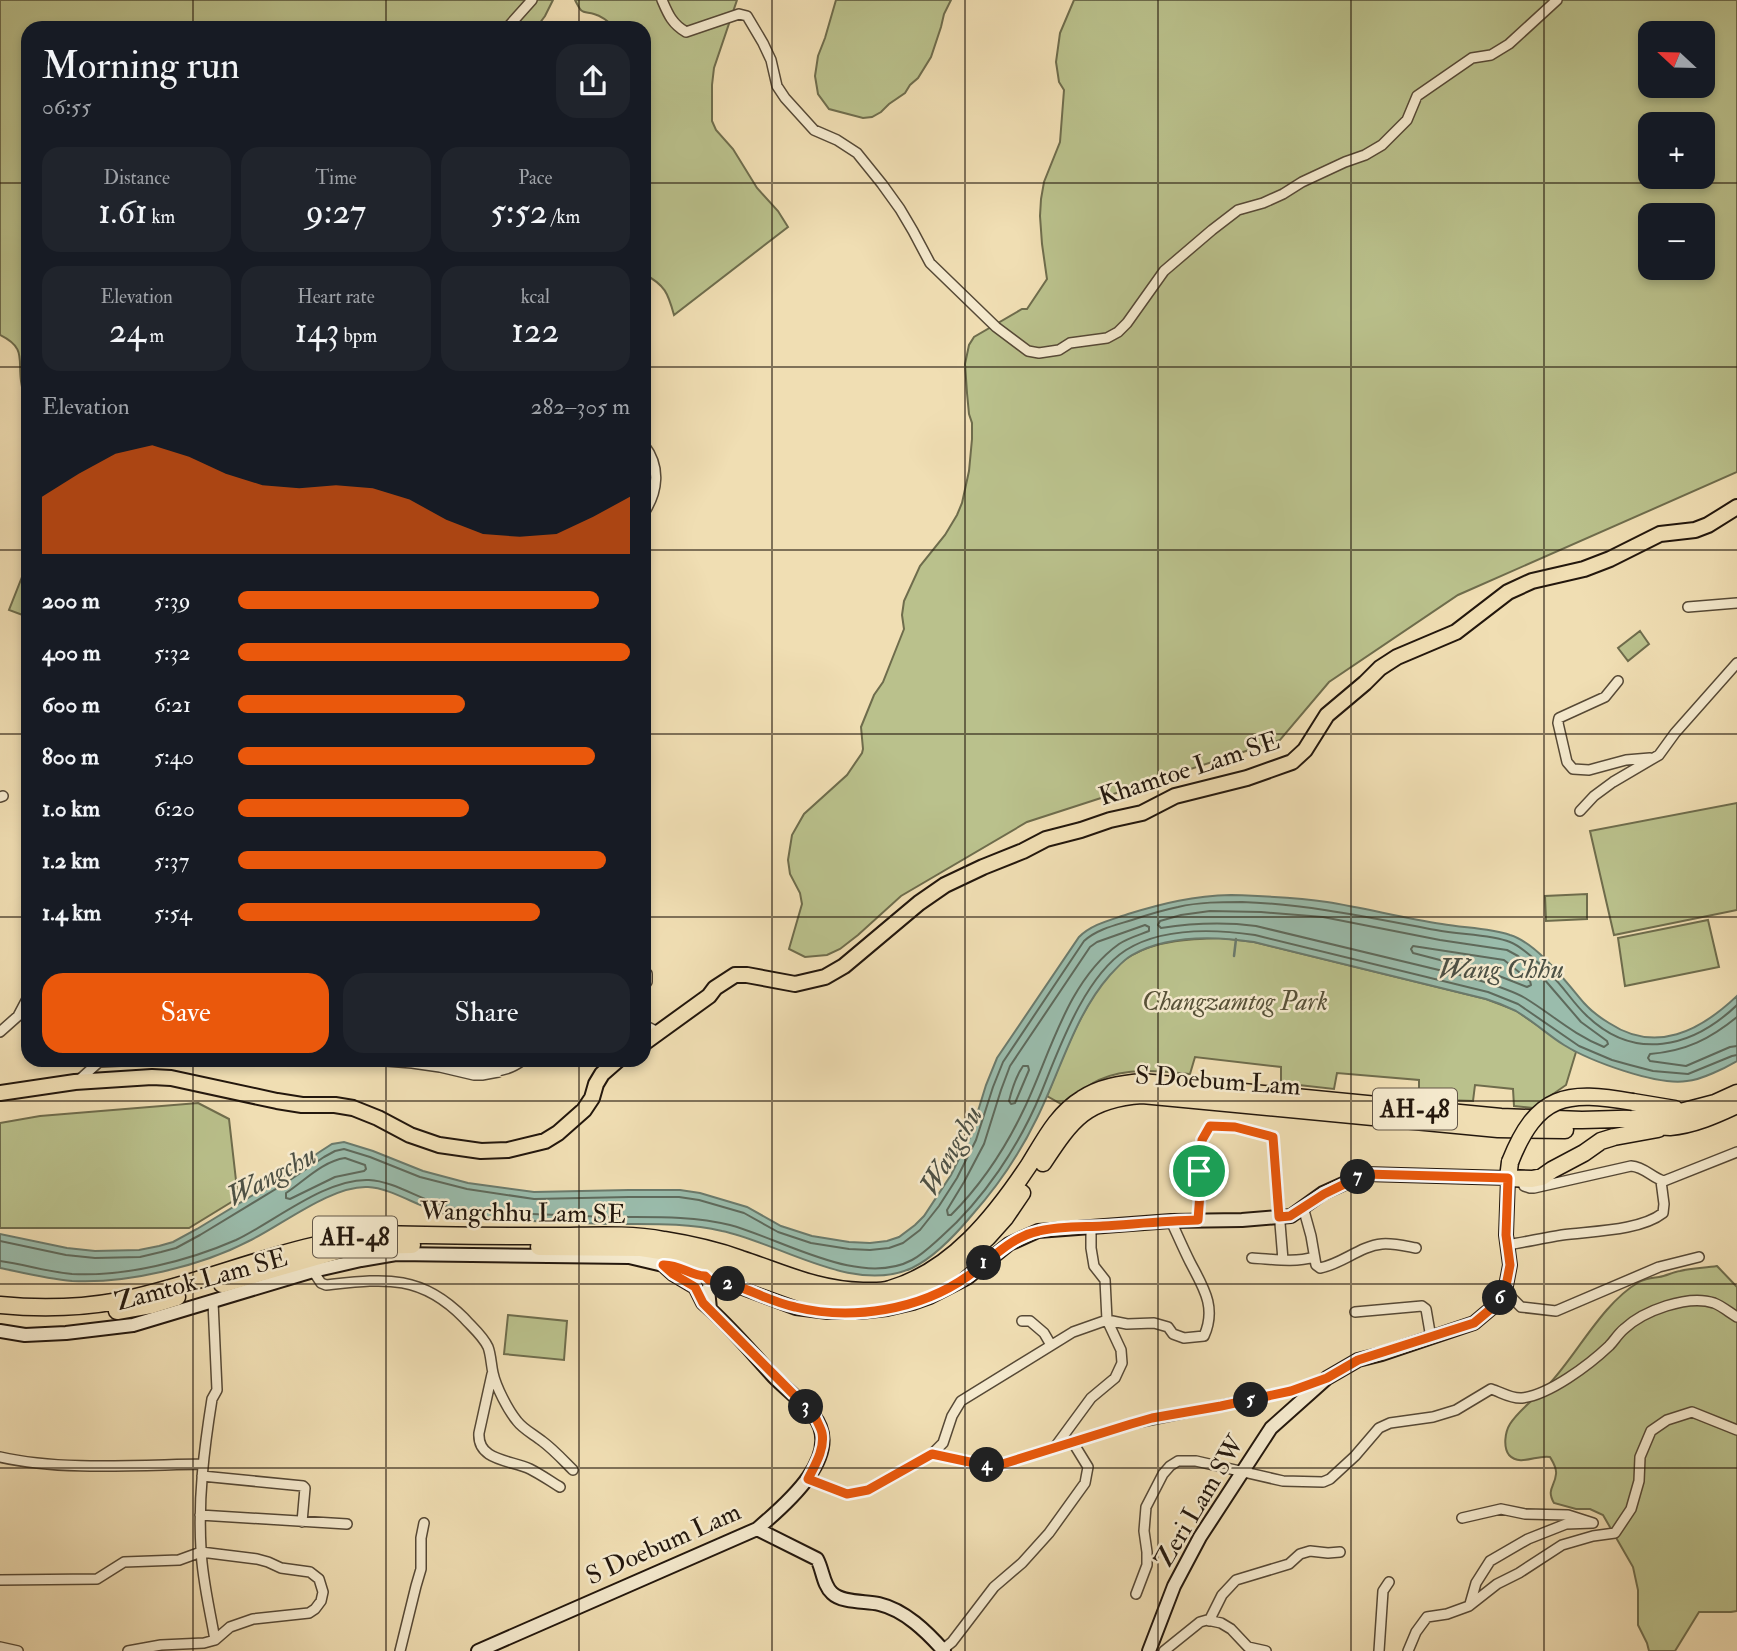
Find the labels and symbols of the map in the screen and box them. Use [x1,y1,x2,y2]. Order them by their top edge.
north arrow [1638,21,1715,98]
street label: Khamtoe Lam SE [1095,725,1284,813]
water label: Wang Chhu [1438,952,1564,987]
park label: Changzamtog Park [1142,986,1328,1018]
street label: S Doebum Lam [1134,1059,1302,1103]
road number: AH-48 [1373,1088,1457,1129]
water label: Wangchu [912,1100,991,1202]
water label: Wangchu [221,1138,323,1215]
pin [1169,1141,1229,1201]
pin: 7 [1340,1160,1376,1194]
street label: Wangchhu Lam SE [419,1195,626,1231]
road number: AH-48 [313,1217,397,1258]
street label: Zamtok Lam SE [112,1242,291,1318]
pin: 1 [967,1246,1002,1280]
pin: 2 [710,1266,746,1302]
pin: 6 [1482,1280,1518,1316]
pin: 5 [1234,1382,1268,1418]
pin: 3 [788,1390,824,1424]
street label: Zeri Lam SW [1148,1428,1253,1573]
pin: 4 [970,1448,1004,1482]
street label: S Doebum Lam [581,1496,746,1592]

